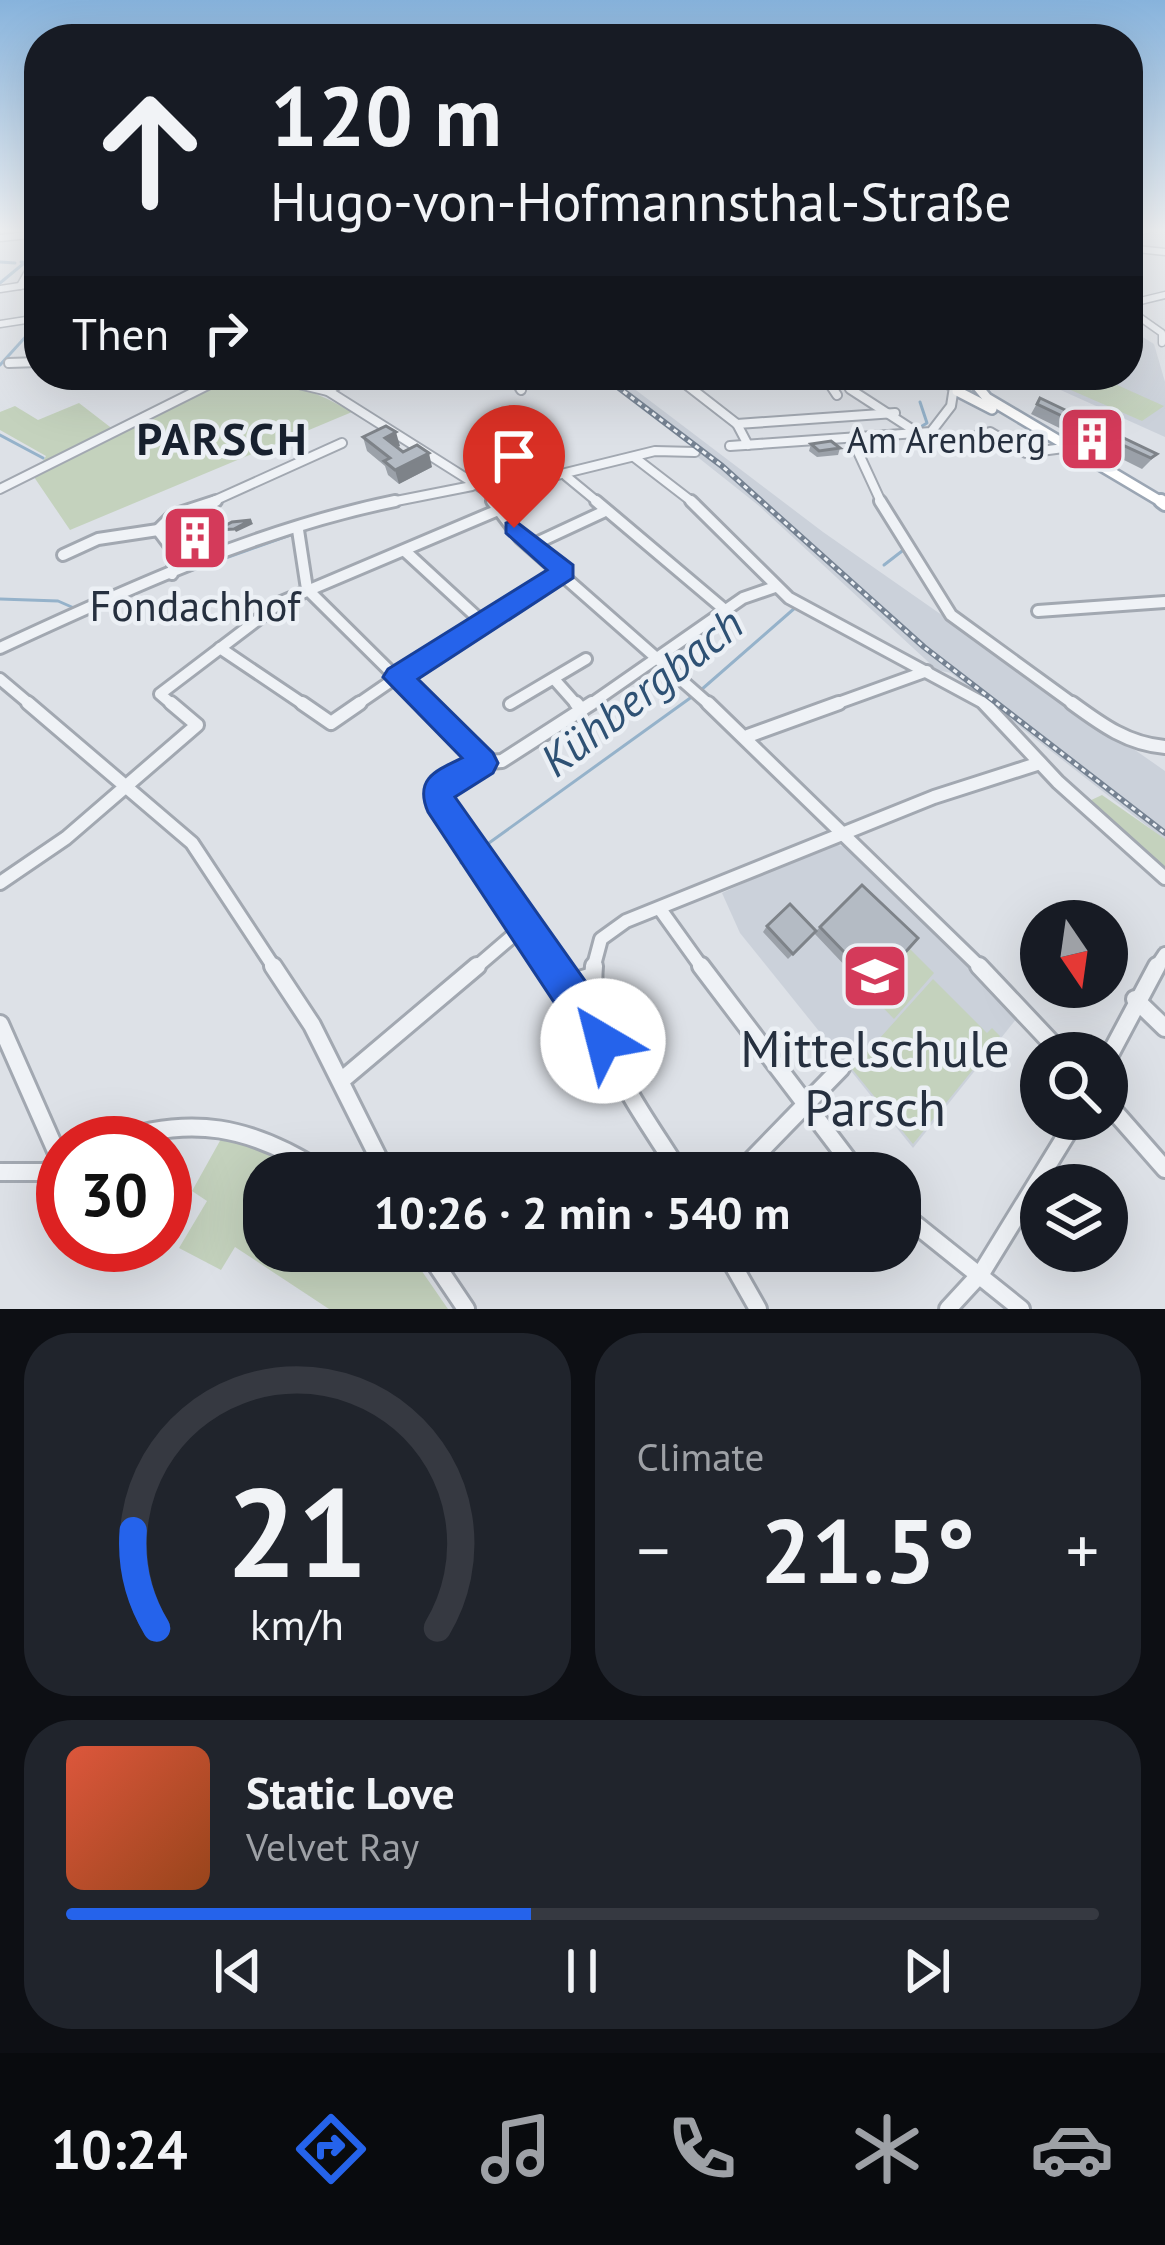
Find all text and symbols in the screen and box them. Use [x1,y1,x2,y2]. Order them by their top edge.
text: 120 m [270,60,502,169]
icon: ahead [72,72,228,228]
text: Hugo-von-Hofmannsthal-Straße [270,166,1012,236]
icon: right [193,300,259,366]
text: Then [72,304,169,362]
building icon: Am Arenberg [1057,404,1127,474]
pin [463,405,565,528]
district label: PARSCH [137,409,309,467]
place label: Am Arenberg [847,416,1046,463]
icon: arrive [481,423,547,489]
building icon: Fondachhof [160,503,230,573]
place label: Fondachhof [90,578,302,633]
water label: Kühbergbach [528,594,754,788]
north arrow [1020,900,1128,1008]
map controls [1020,900,1128,1272]
school or university icon: Mittelschule Parsch [840,941,910,1011]
position arrow [540,978,666,1104]
place label: Mittelschule Parsch [740,1015,1010,1140]
button: search [1020,1032,1128,1140]
speed limit sign: 30 [36,1116,192,1272]
button: layers [1020,1164,1128,1272]
text: 10:26 · 2 min · 540 m [374,1183,790,1241]
text: Climate [637,1431,764,1482]
text: 21 [226,1450,368,1611]
text: 21.5° [760,1491,975,1608]
text: − [637,1507,670,1592]
text: + [1066,1507,1099,1592]
text: km/h [250,1595,344,1651]
text: Static Love [246,1763,455,1821]
text: Velvet Ray [246,1821,419,1872]
icon: previous [205,1938,271,2004]
icon: pause [549,1938,615,2004]
icon: next [894,1938,960,2004]
icon: directions [289,2107,373,2191]
icon: music [474,2107,558,2191]
icon: phone [660,2107,744,2191]
icon: climate [845,2107,929,2191]
icon: car [1030,2107,1114,2191]
text: 10:24 [51,2114,188,2184]

